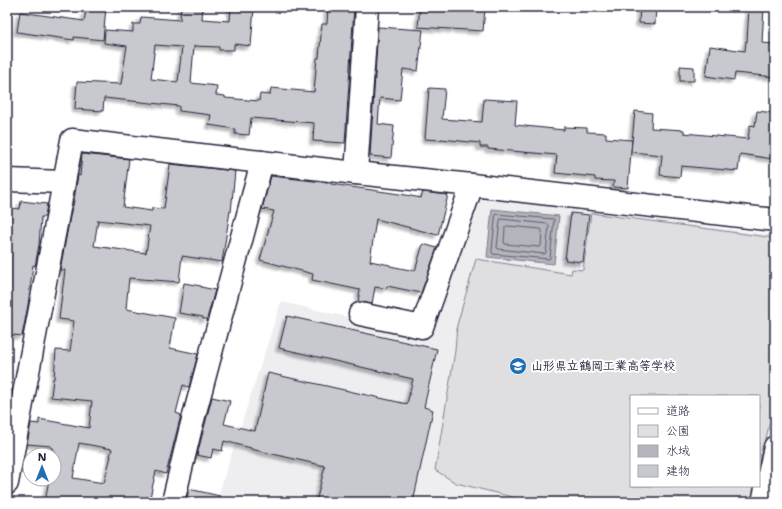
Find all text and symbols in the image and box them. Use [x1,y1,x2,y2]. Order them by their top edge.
school or university icon: 山形県立鶴岡工業高等学校 [508,356,528,376]
place label: 山形県立鶴岡工業高等学校 [531,358,675,374]
legend [630,395,760,487]
text: 道路 [666,403,690,419]
text: 公園 [666,423,690,439]
text: 水域 [666,443,690,459]
north arrow [22,447,62,487]
text: N [38,450,47,465]
text: 建物 [666,463,690,479]

